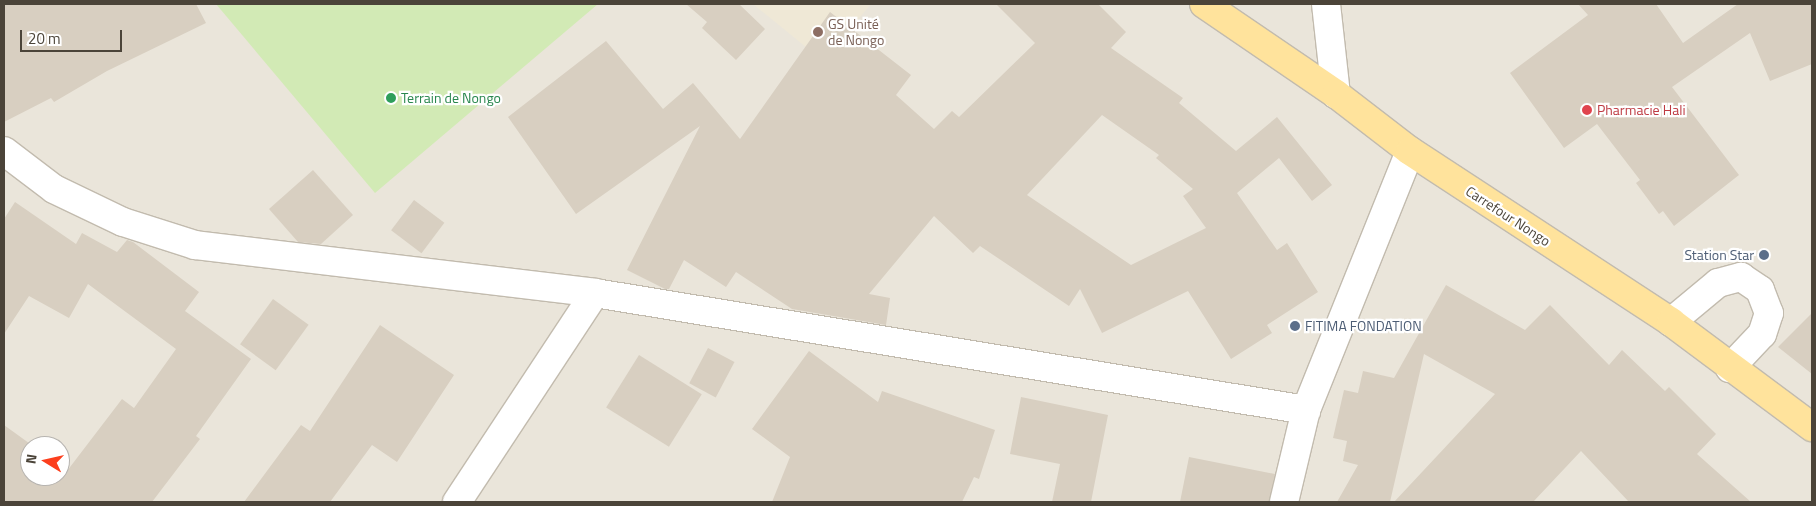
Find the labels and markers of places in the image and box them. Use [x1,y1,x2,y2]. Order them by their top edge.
place label: GS Unité de Nongo [828,16,884,48]
marker: GS Unité de Nongo [812,26,824,38]
place label: Terrain de Nongo [401,90,501,106]
marker: Terrain de Nongo [385,92,397,104]
place label: Pharmacie Hali [1597,102,1685,118]
marker: Pharmacie Hali [1581,104,1593,116]
place label: Station Star [1684,247,1754,263]
marker: Station Star [1758,249,1770,261]
place label: FITIMA FONDATION [1305,318,1422,334]
marker: FITIMA FONDATION [1289,320,1301,332]

